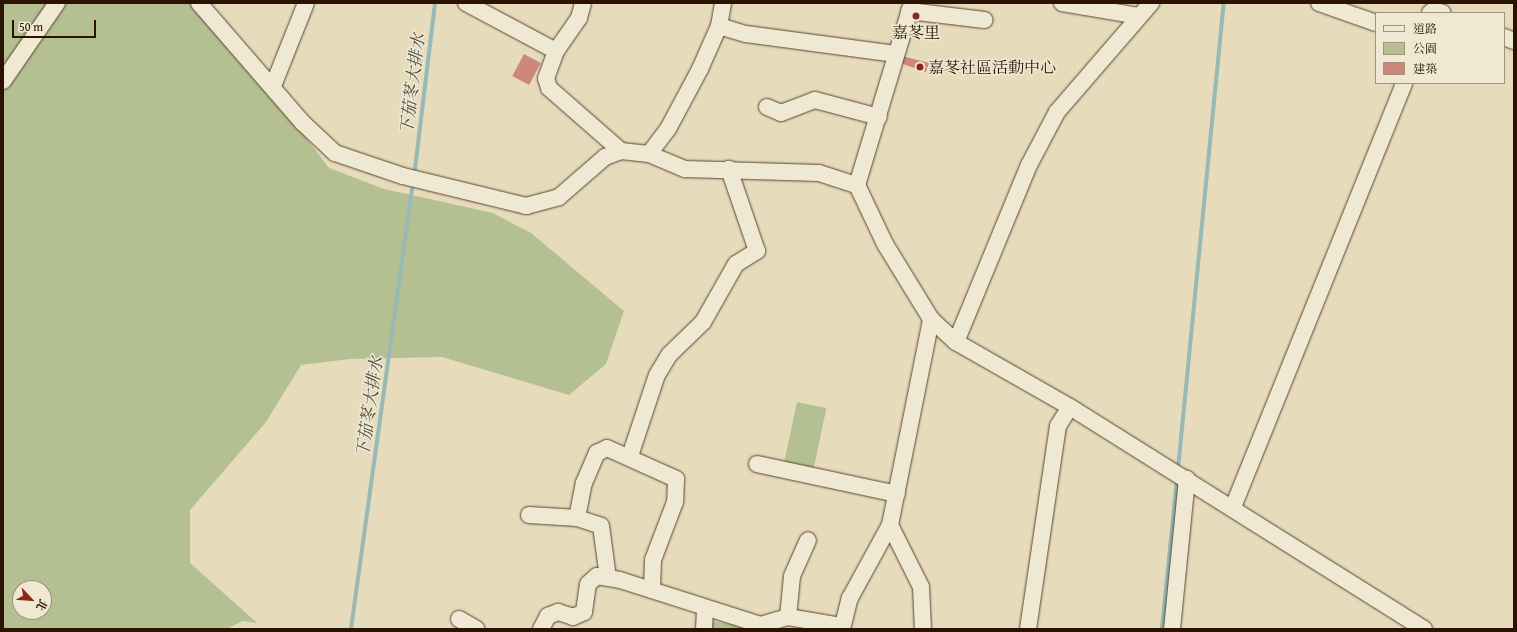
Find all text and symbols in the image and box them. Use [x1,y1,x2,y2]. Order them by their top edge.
marker: 嘉苳里 [911,11,921,21]
scale bar [14,12,98,38]
legend [1375,12,1505,84]
text: 50 m [19,18,43,35]
text: 道路 [1413,20,1437,37]
place label: 嘉苳里 [892,22,940,42]
water label: 下茄苳大排水 [396,32,428,136]
text: 公園 [1413,40,1437,57]
place label: 嘉苳社區活動中心 [928,57,1056,77]
text: 建築 [1413,60,1437,77]
marker: 嘉苳社區活動中心 [915,62,925,72]
water label: 下茄苳大排水 [352,355,386,459]
north arrow [12,580,52,620]
text: 北 [32,596,51,613]

